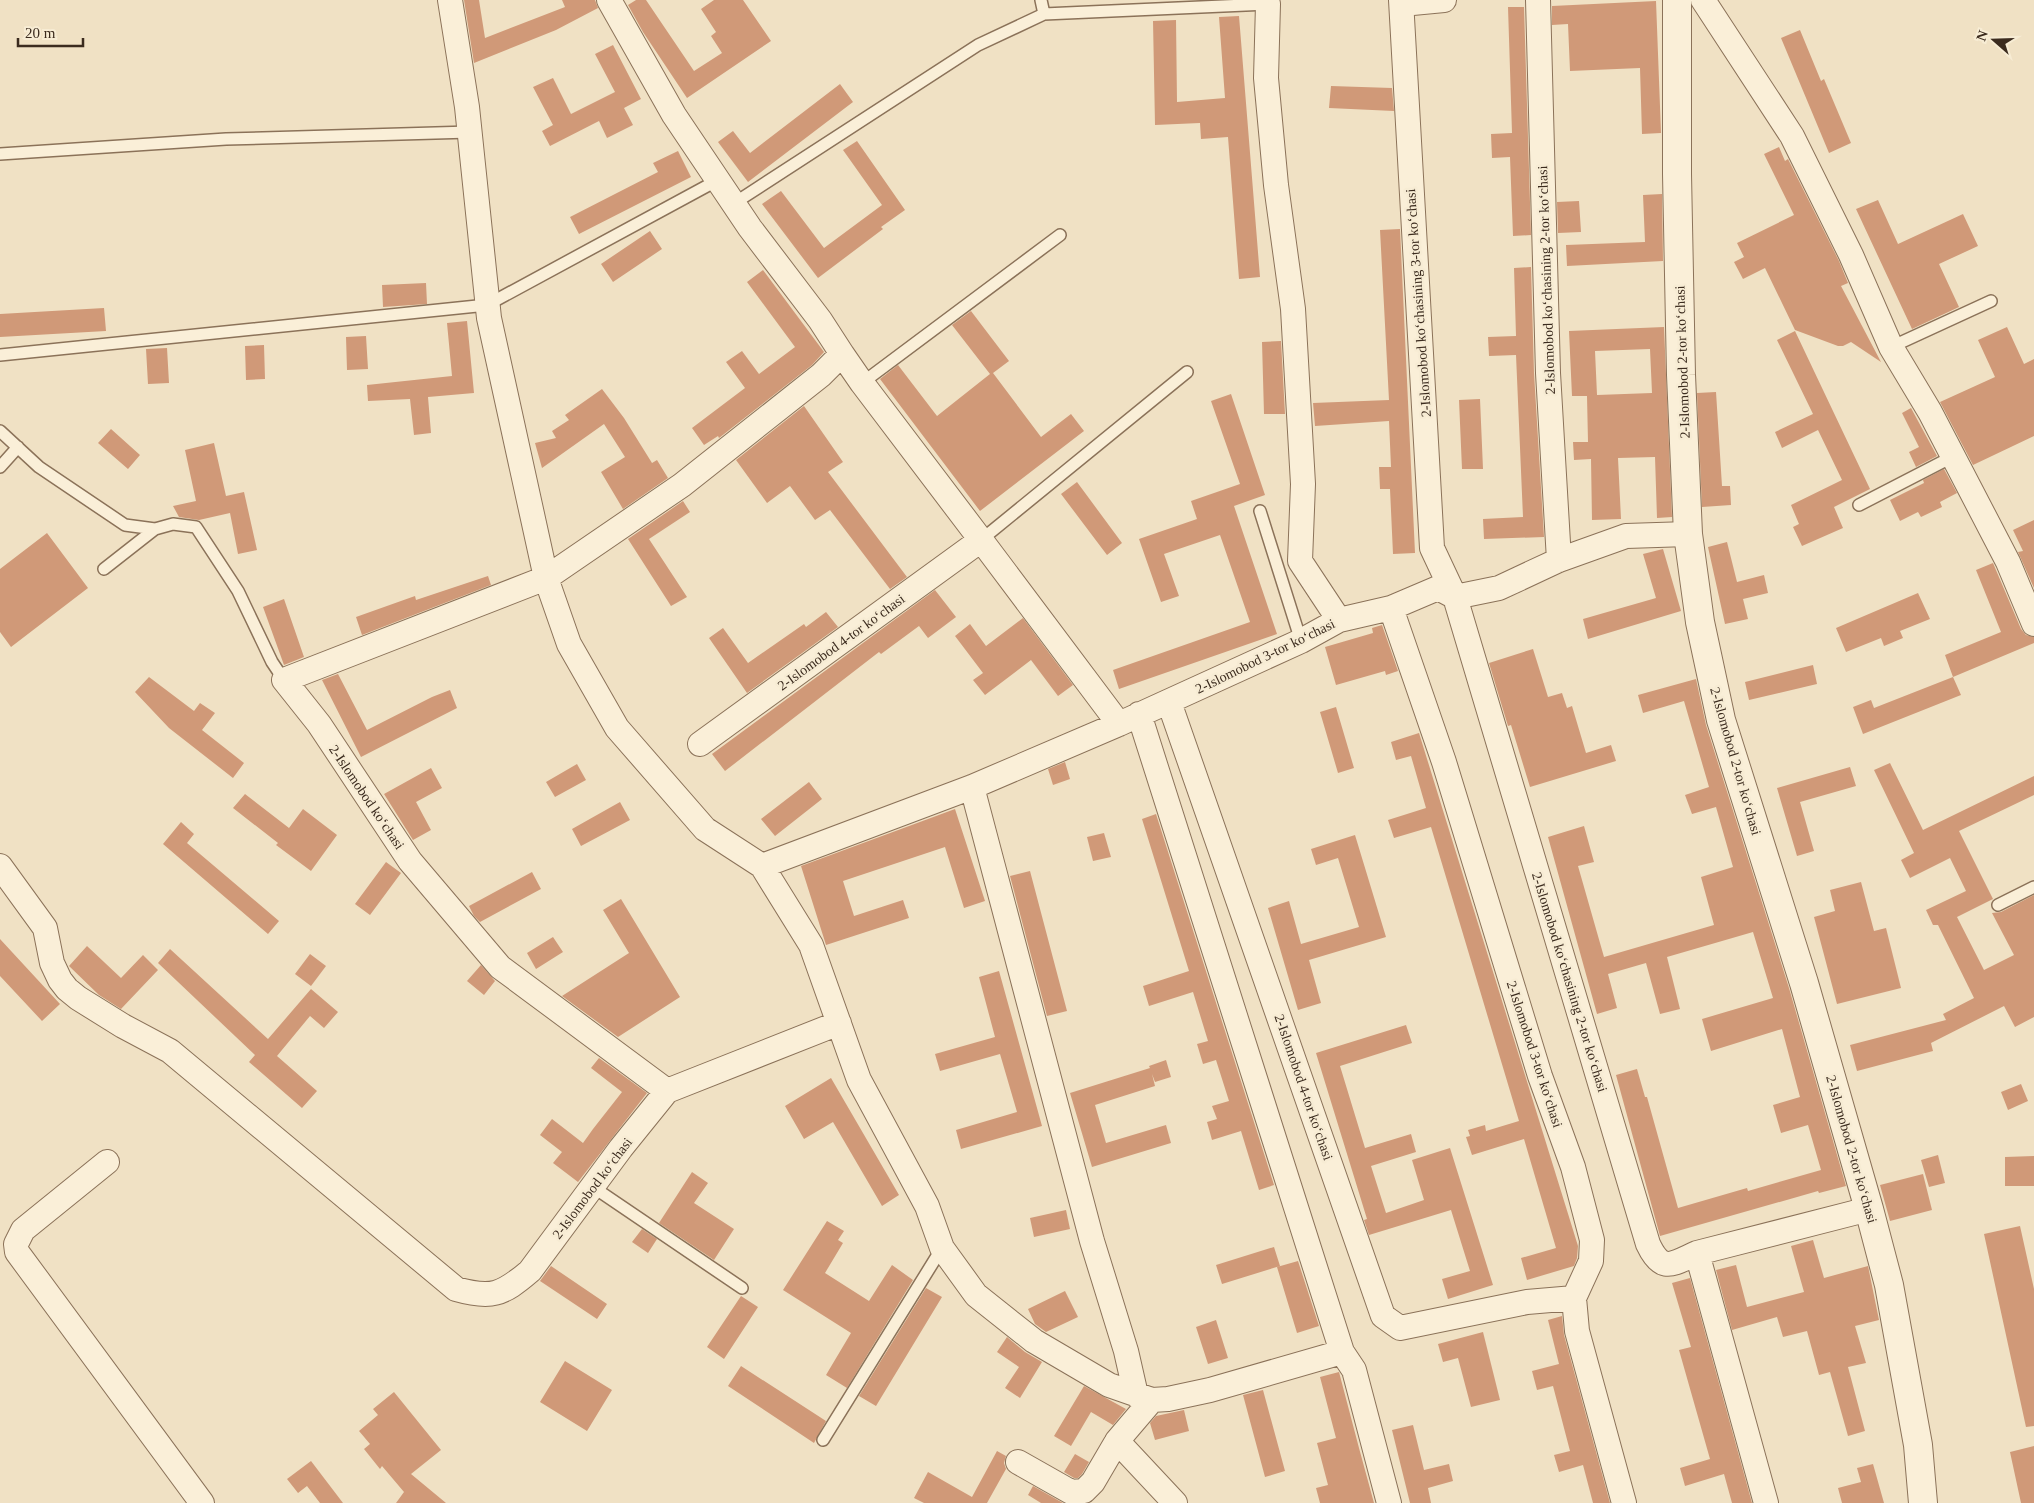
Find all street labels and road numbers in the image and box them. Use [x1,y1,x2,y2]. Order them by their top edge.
street label: 2-Islomobod koʻchasining 2-tor koʻchasi [1535,165,1558,395]
street label: 2-Islomobod koʻchasining 3-tor koʻchasi [1403,188,1434,418]
street label: 2-Islomobod 2-tor koʻchasi [1672,285,1693,439]
street label: 2-Islomobod 4-tor koʻchasi [775,591,908,693]
street label: 2-Islomobod 3-tor koʻchasi [1193,616,1337,697]
street label: 2-Islomobod 2-tor koʻchasi [1707,685,1764,837]
street label: 2-Islomobod koʻchasi [326,742,407,852]
street label: 2-Islomobod koʻchasining 2-tor koʻchasi [1529,870,1610,1094]
street label: 2-Islomobod 3-tor koʻchasi [1504,979,1565,1129]
street label: 2-Islomobod 4-tor koʻchasi [1271,1012,1336,1162]
street label: 2-Islomobod 2-tor koʻchasi [1823,1073,1880,1225]
street label: 2-Islomobod koʻchasi [550,1135,635,1242]

